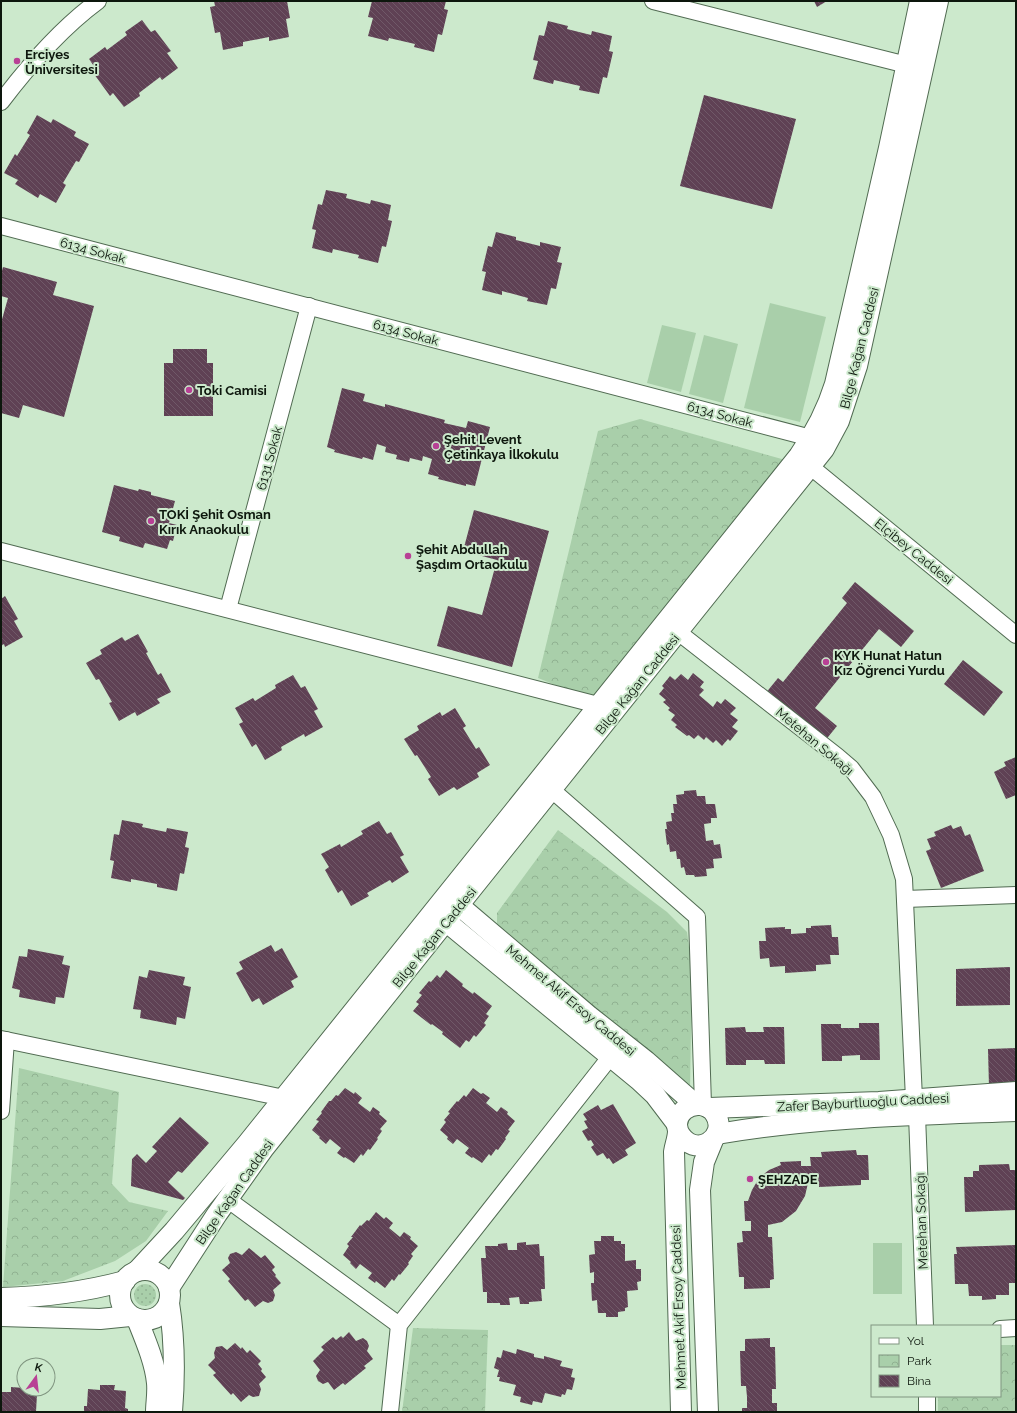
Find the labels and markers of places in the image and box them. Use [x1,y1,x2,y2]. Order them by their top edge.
place label: Erciyes Üniversitesi [25,47,98,77]
marker: Erciyes Üniversitesi [12,56,22,66]
place label: Toki Camisi [197,383,267,398]
marker: Toki Camisi [184,385,194,395]
place label: Şehit Levent Çetinkaya İlkokulu [444,432,559,462]
marker: Şehit Levent Çetinkaya İlkokulu [431,441,441,451]
place label: TOKİ Şehit Osman Kırık Anaokulu [159,507,271,537]
marker: TOKİ Şehit Osman Kırık Anaokulu [146,516,156,526]
place label: Şehit Abdullah Şaşdım Ortaokulu [416,542,527,572]
marker: Şehit Abdullah Şaşdım Ortaokulu [403,551,413,561]
place label: KYK Hunat Hatun Kız Öğrenci Yurdu [834,648,945,678]
marker: KYK Hunat Hatun Kız Öğrenci Yurdu [821,657,831,667]
place label: ŞEHZADE [758,1172,818,1187]
marker: ŞEHZADE [745,1174,755,1184]

